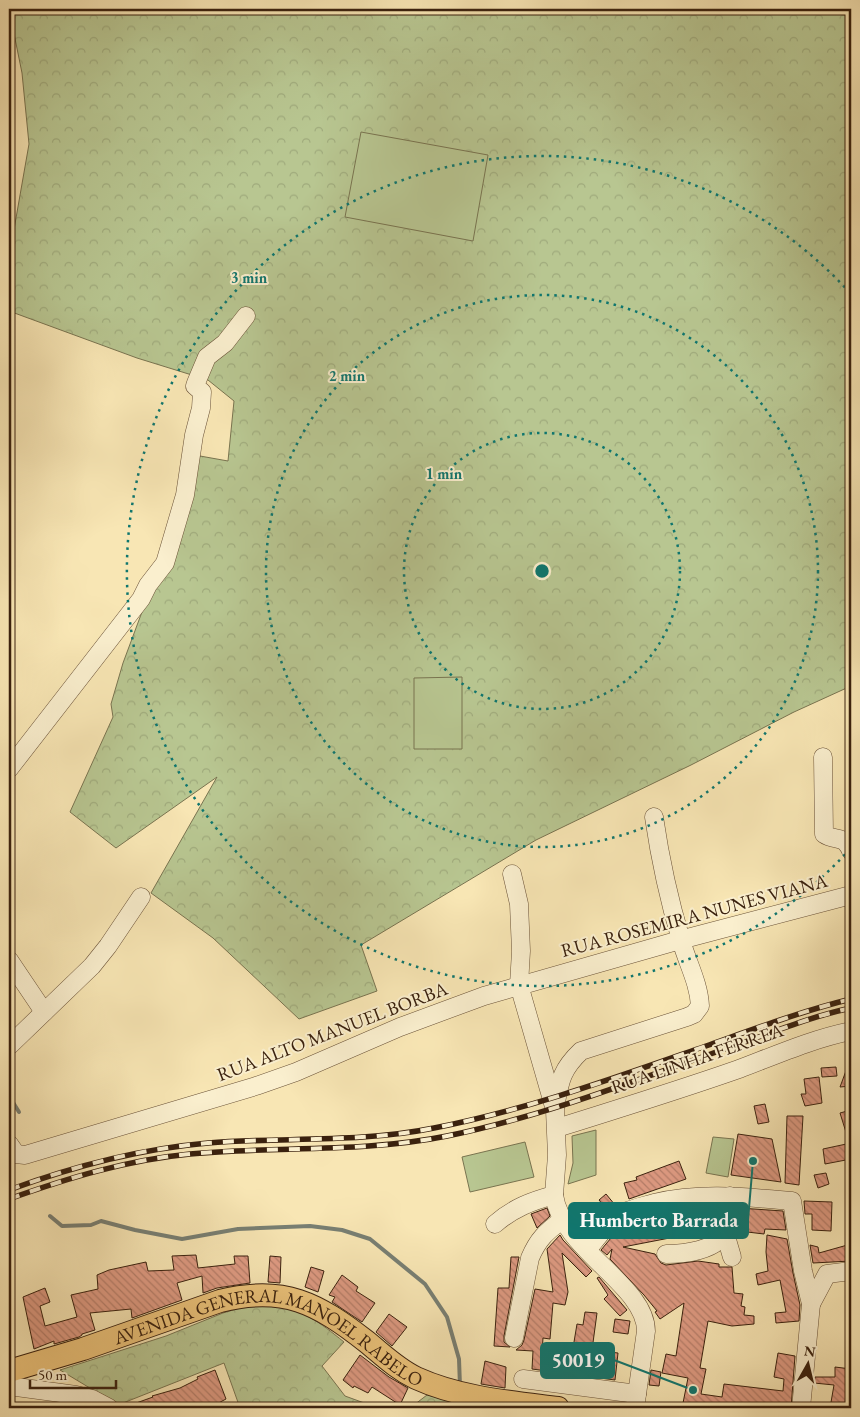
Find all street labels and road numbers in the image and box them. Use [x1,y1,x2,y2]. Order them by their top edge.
street label: RUA ROSEMIRA NUNES VIANA [558,868,831,963]
street label: RUA ALTO MANUEL BORBA [213,975,452,1087]
street label: RUA LINHA FÉRREA [608,1017,788,1100]
street label: AVENIDA GENERAL MANOEL RABELO [109,1283,427,1393]

